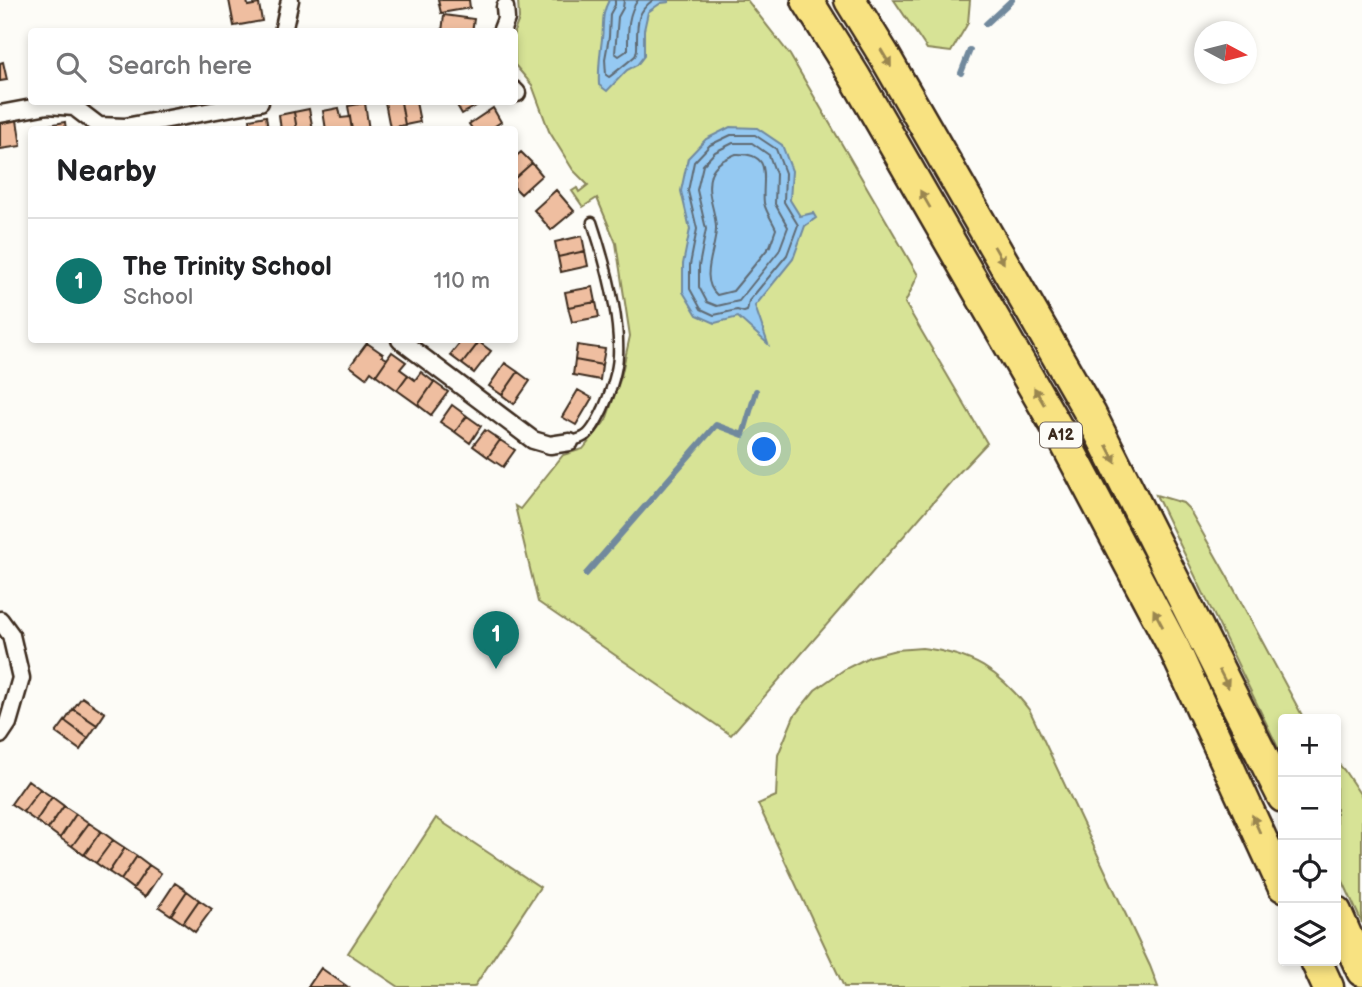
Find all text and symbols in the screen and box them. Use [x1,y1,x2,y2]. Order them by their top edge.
north arrow [1194,21,1257,84]
search box [28,28,518,105]
icon: search [52,48,90,86]
one-way arrow [880,48,892,67]
text: Search here [108,51,252,82]
text: Nearby [56,154,156,190]
one-way arrow [919,190,931,209]
one-way arrow [993,246,1005,265]
text: The Trinity School [123,252,332,283]
text: 1 [74,267,84,295]
text: 110 m [433,267,490,295]
text: School [123,283,193,311]
one-way arrow [1033,387,1045,406]
road number: A12 [1040,422,1082,448]
your location [747,432,781,466]
one-way arrow [1105,444,1116,464]
one-way arrow [1153,608,1164,628]
pin: 1 [473,611,519,669]
one-way arrow [1218,669,1229,689]
map controls [1278,714,1341,966]
button: + [1278,714,1341,777]
button: − [1278,777,1341,840]
one-way arrow [1250,814,1261,834]
button: locate [1278,840,1341,903]
button: layers [1278,903,1341,966]

